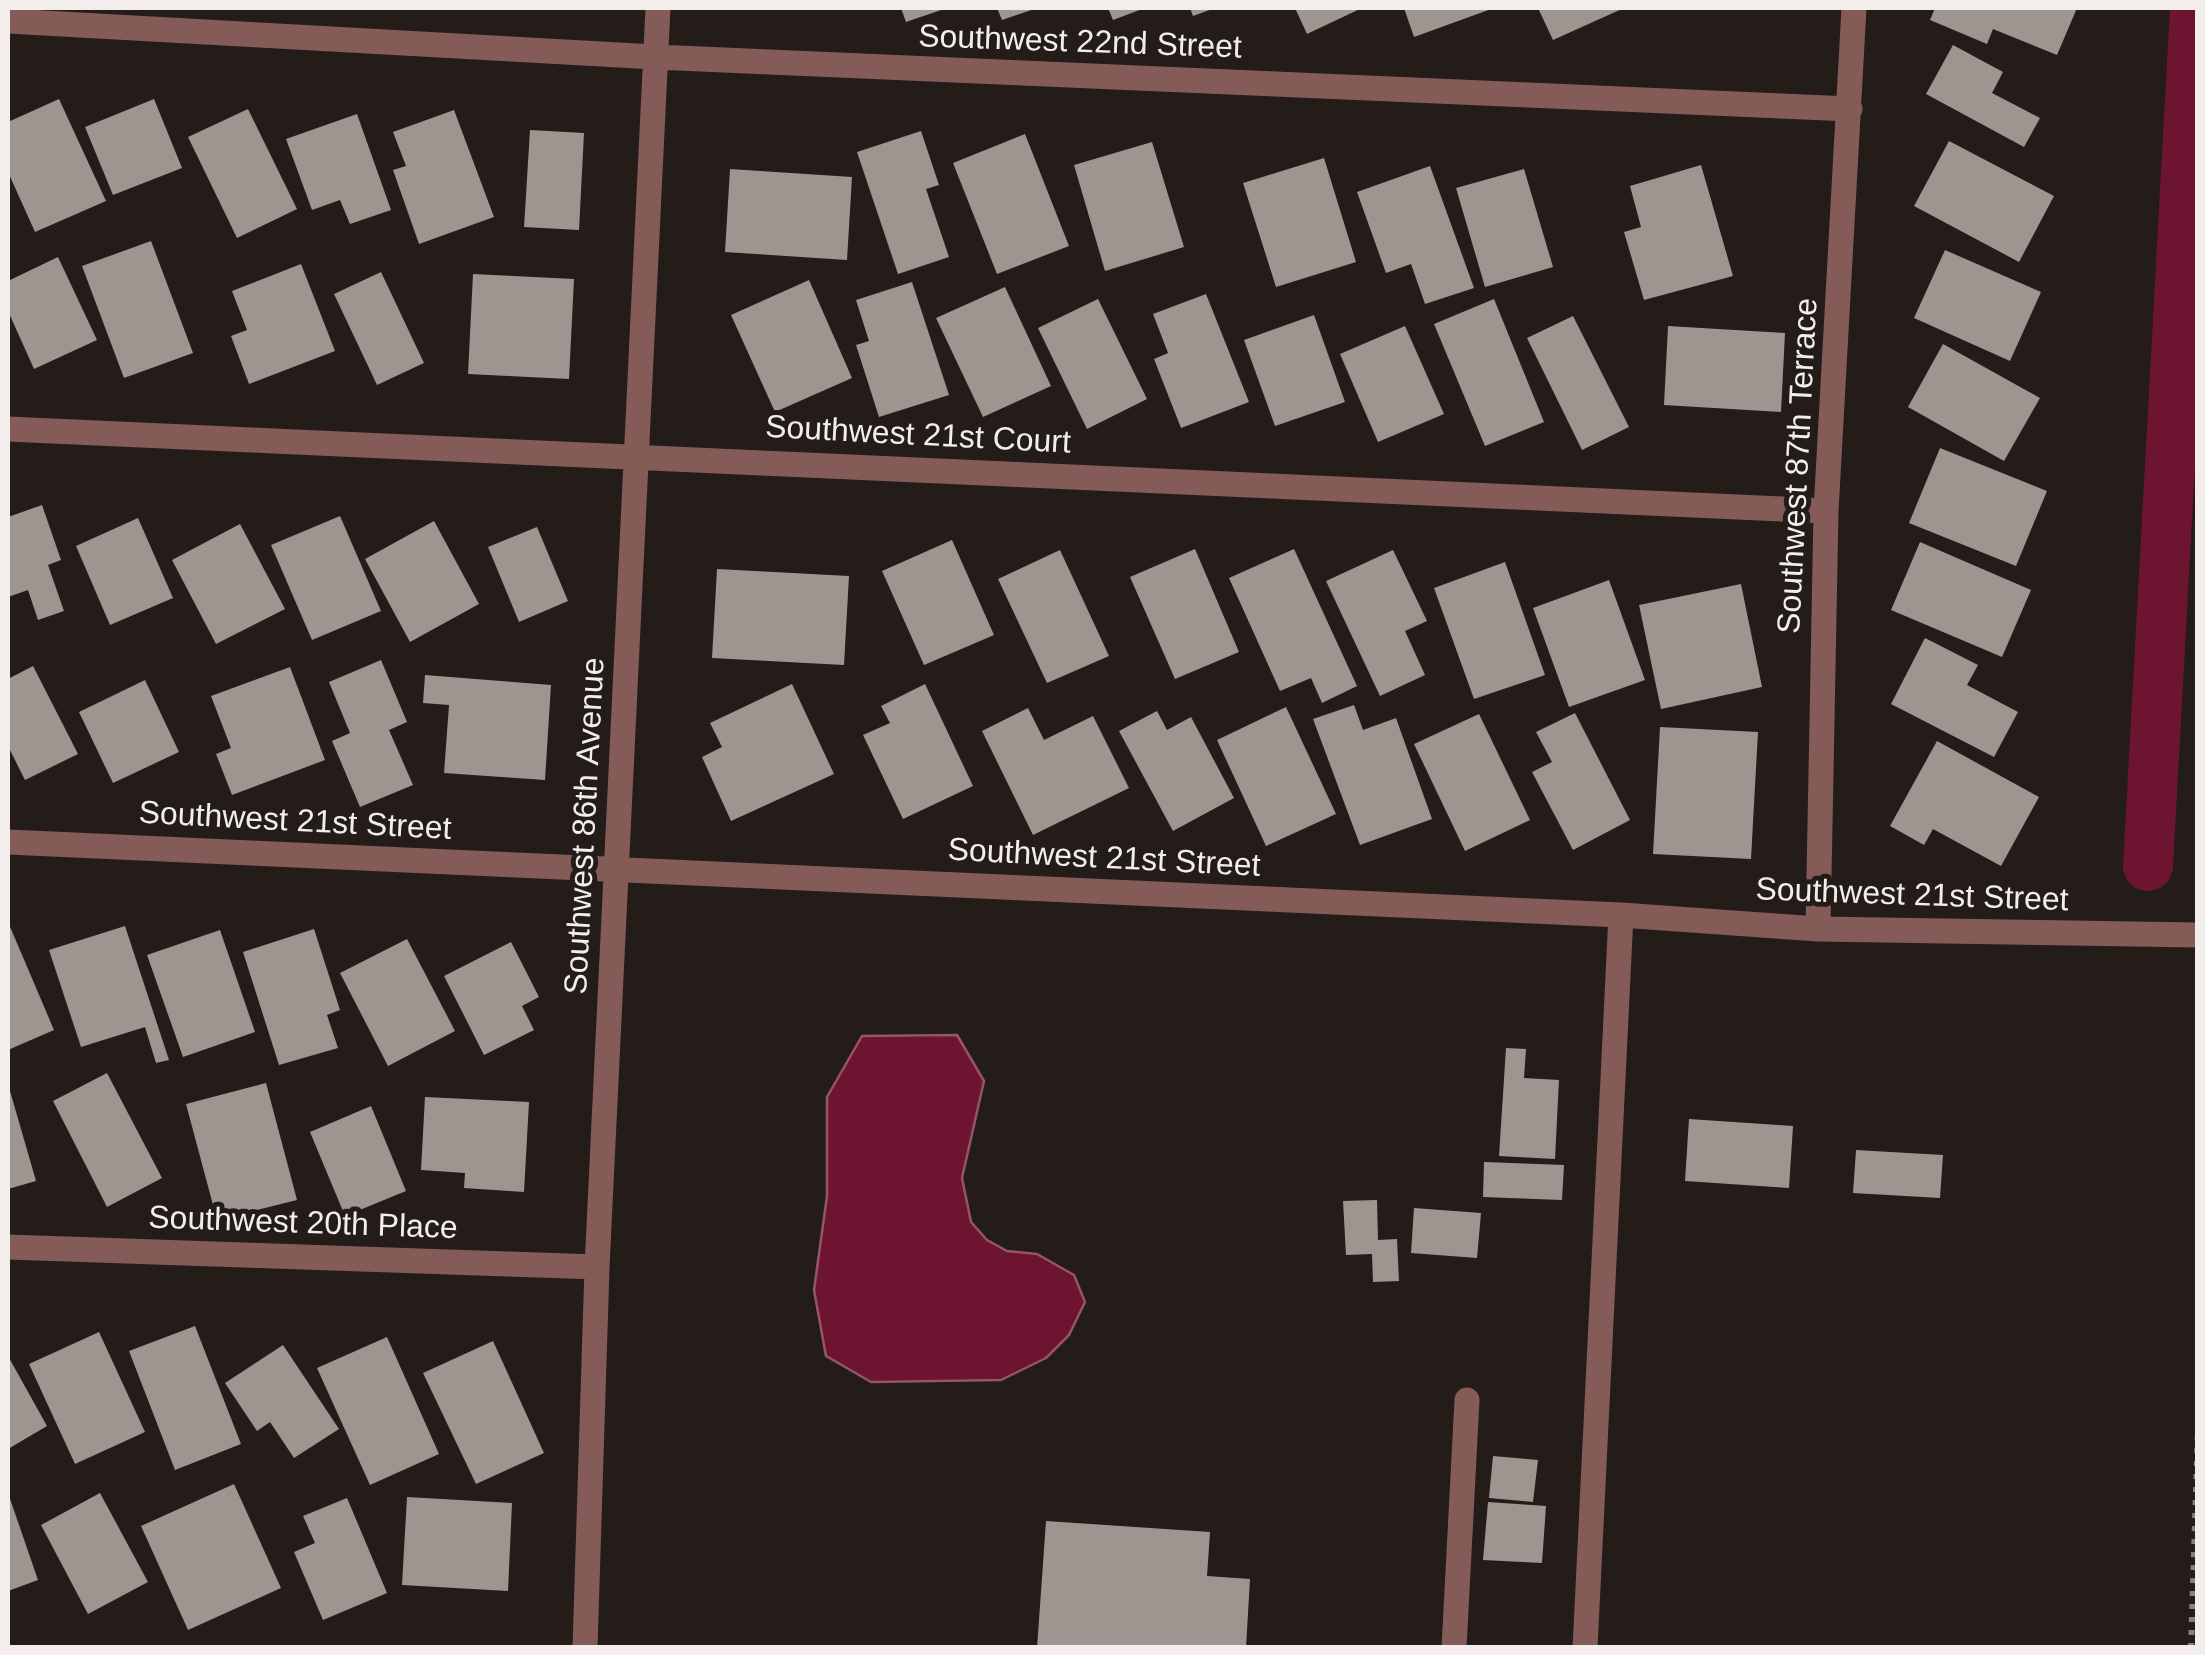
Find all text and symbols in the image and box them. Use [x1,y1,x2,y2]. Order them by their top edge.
street label: Southwest 22nd Street [918,18,1242,68]
street label: Southwest 87th Terrace [1771,297,1827,635]
street label: Southwest 21st Court [764,409,1072,463]
street label: Southwest 86th Avenue [558,657,614,995]
street label: Southwest 21st Street [138,795,452,849]
street label: Southwest 21st Street [947,832,1261,886]
street label: Southwest 21st Street [1755,871,2069,921]
street label: Southwest 20th Place [148,1199,458,1249]

